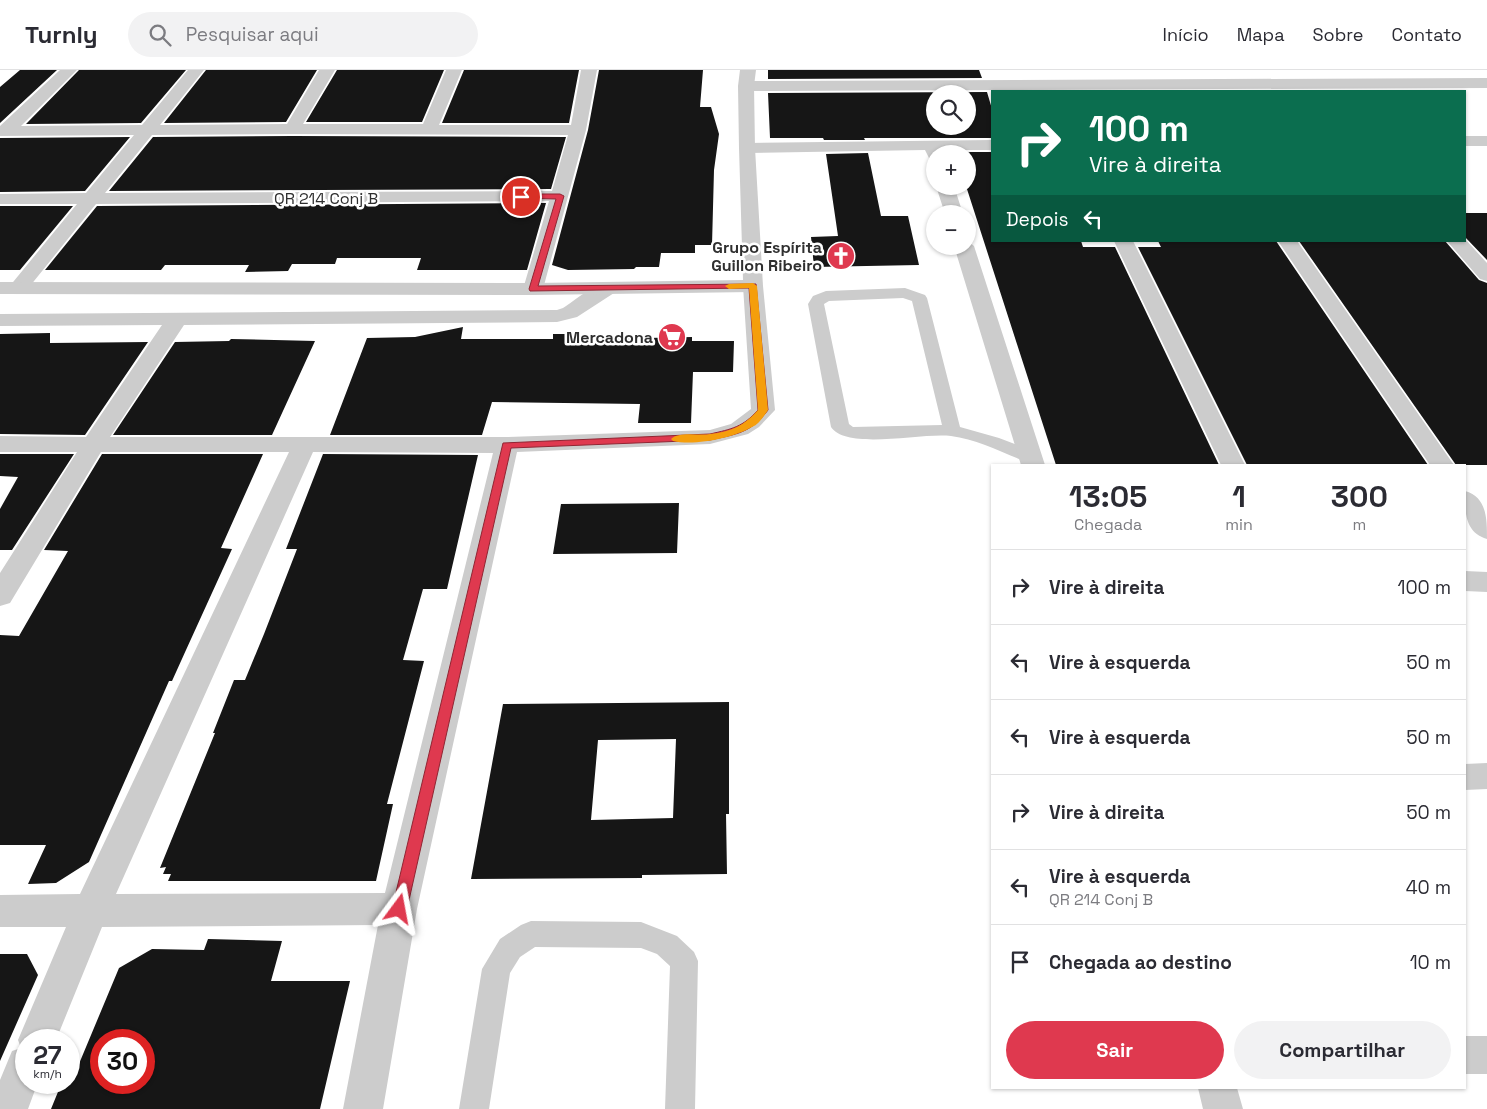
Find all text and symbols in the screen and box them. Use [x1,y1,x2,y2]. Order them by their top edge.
search box [128,12,478,57]
text: Turnly [25,19,98,50]
icon: search [146,21,174,49]
text: Pesquisar aqui [186,22,319,47]
text: Início [1163,23,1209,46]
text: Mapa [1237,23,1285,46]
text: Sobre [1313,23,1363,46]
text: Contato [1391,23,1462,46]
map controls [926,85,976,255]
button: search [926,85,976,135]
text: 100 m [1089,107,1189,151]
icon: right [1006,110,1071,175]
button: + [926,145,976,195]
text: Vire à direita [1089,150,1221,178]
pin [500,176,542,218]
icon: arrive [507,183,535,211]
street label: QR 214 Conj B [274,188,378,209]
button: − [926,205,976,255]
icon: left [1079,205,1107,233]
text: Depois [1006,207,1069,232]
place label: Grupo Espírita Guillon Ribeiro [711,237,822,276]
church icon: Grupo Espírita Guillon Ribeiro [826,241,856,271]
supermarket icon: Mercadona [657,322,687,352]
place label: Mercadona [566,327,653,348]
text: 13:05 [1069,477,1147,516]
text: 1 [1232,477,1246,516]
text: 300 [1331,477,1388,516]
text: Chegada [1074,514,1142,535]
text: min [1225,514,1253,535]
text: m [1353,514,1366,535]
icon: right [1006,573,1034,601]
text: Vire à direita [1049,575,1165,600]
text: 100 m [1397,575,1451,600]
icon: left [1006,648,1034,676]
text: Vire à esquerda [1049,650,1191,675]
text: 50 m [1406,650,1451,675]
icon: left [1006,723,1034,751]
text: Vire à esquerda [1049,725,1191,750]
text: 50 m [1406,725,1451,750]
icon: right [1006,798,1034,826]
text: Vire à direita [1049,800,1165,825]
text: 50 m [1406,800,1451,825]
text: Vire à esquerda [1049,864,1191,889]
icon: left [1006,873,1034,901]
text: 40 m [1406,875,1451,900]
position arrow [372,882,424,934]
text: QR 214 Conj B [1049,889,1153,910]
icon: arrive [1006,948,1034,976]
text: Chegada ao destino [1049,950,1232,975]
text: 10 m [1410,950,1451,975]
button: Sair [1006,1021,1224,1079]
button: Compartilhar [1234,1021,1451,1079]
speed limit sign: 30 [90,1029,155,1094]
text: 27 [33,1039,62,1071]
text: km/h [33,1066,62,1082]

